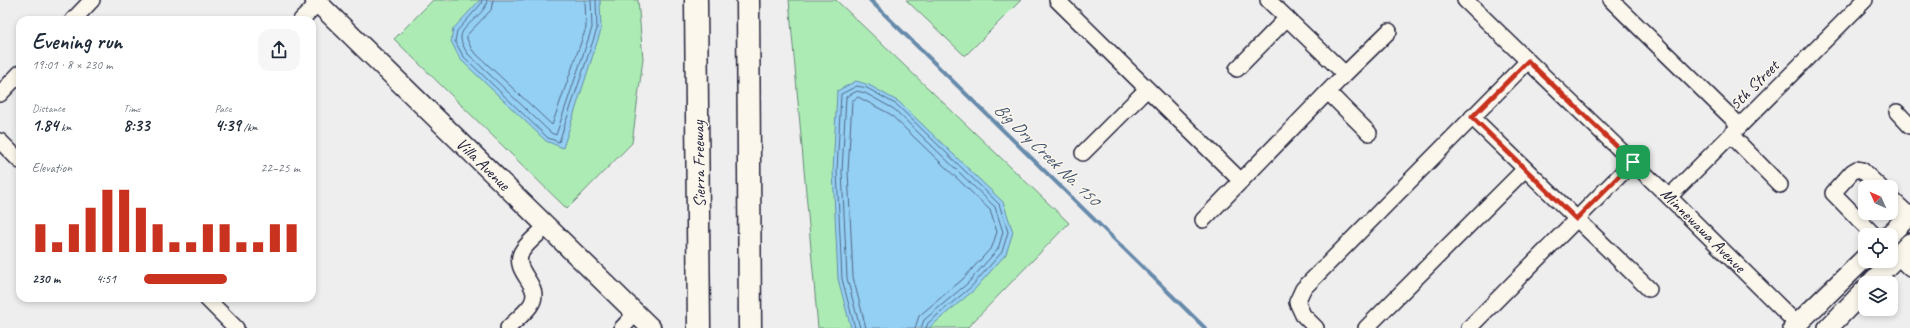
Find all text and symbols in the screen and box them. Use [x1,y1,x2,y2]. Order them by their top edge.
text: Evening run [32,28,122,56]
button: share [258,29,300,71]
street label: 5th Street [1725,54,1785,114]
text: 19:01 · 8 × 230 m [32,57,113,73]
water label: Big Dry Creek No. 150 [990,98,1107,213]
text: Distance [32,101,65,115]
text: Time [123,101,140,115]
text: Pace [215,101,232,115]
text: 1.84 [32,115,58,136]
text: 8:33 [123,115,150,136]
text: 4:39 [215,115,241,136]
street label: Sierra Freeway [688,119,710,208]
text: km [58,120,72,134]
text: /km [241,120,258,134]
street label: Villa Avenue [452,133,516,196]
pin [1616,145,1650,179]
icon: arrive [1622,151,1644,173]
text: Elevation [32,160,72,176]
text: 22–25 m [260,160,300,176]
north arrow [1858,180,1898,220]
map controls [1858,180,1898,316]
street label: Minnewawa Avenue [1656,183,1751,278]
button: locate [1858,228,1898,268]
text: 230 m [32,271,60,287]
text: 4:51 [96,271,116,287]
button: layers [1858,276,1898,316]

